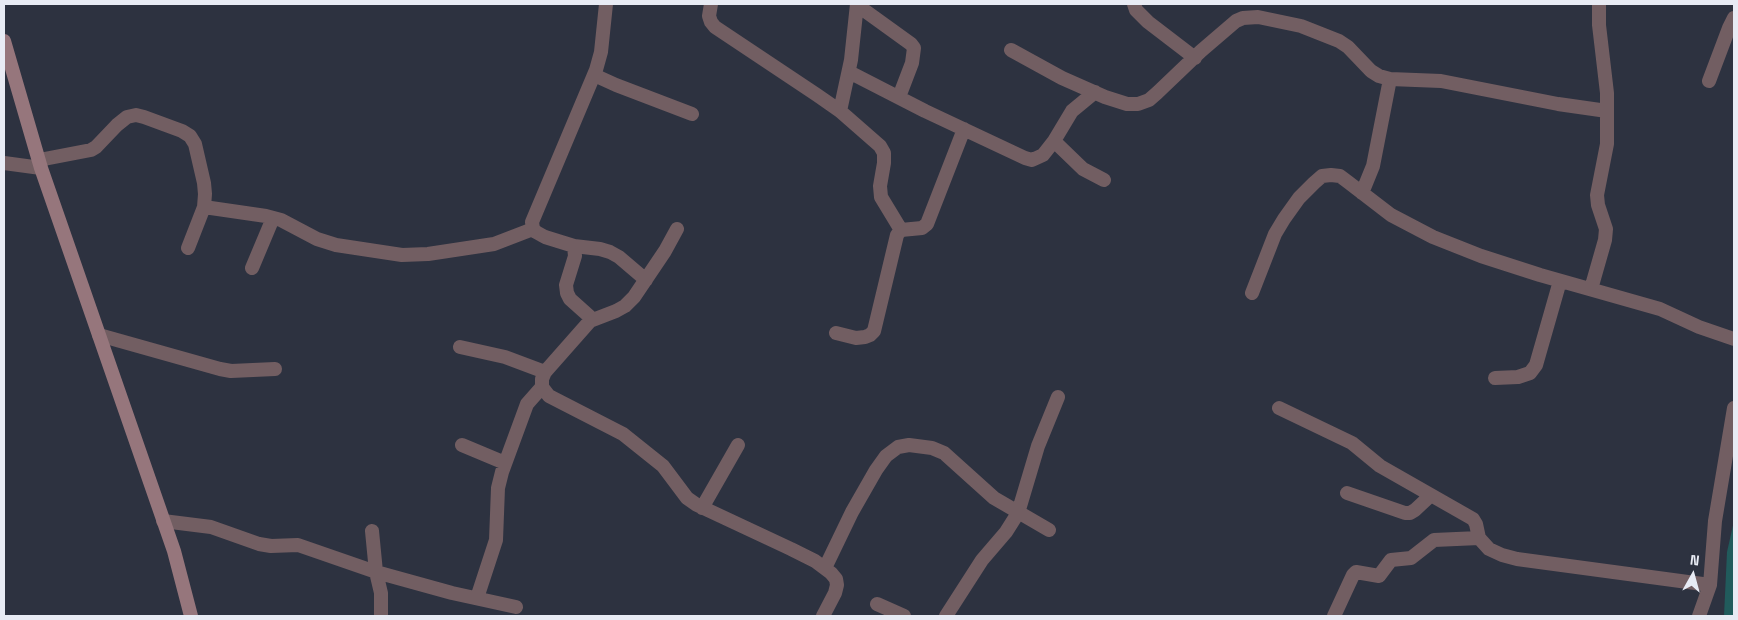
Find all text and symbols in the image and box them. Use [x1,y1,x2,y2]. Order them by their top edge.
north arrow [1668,550,1718,600]
text: N [1689,551,1701,570]

